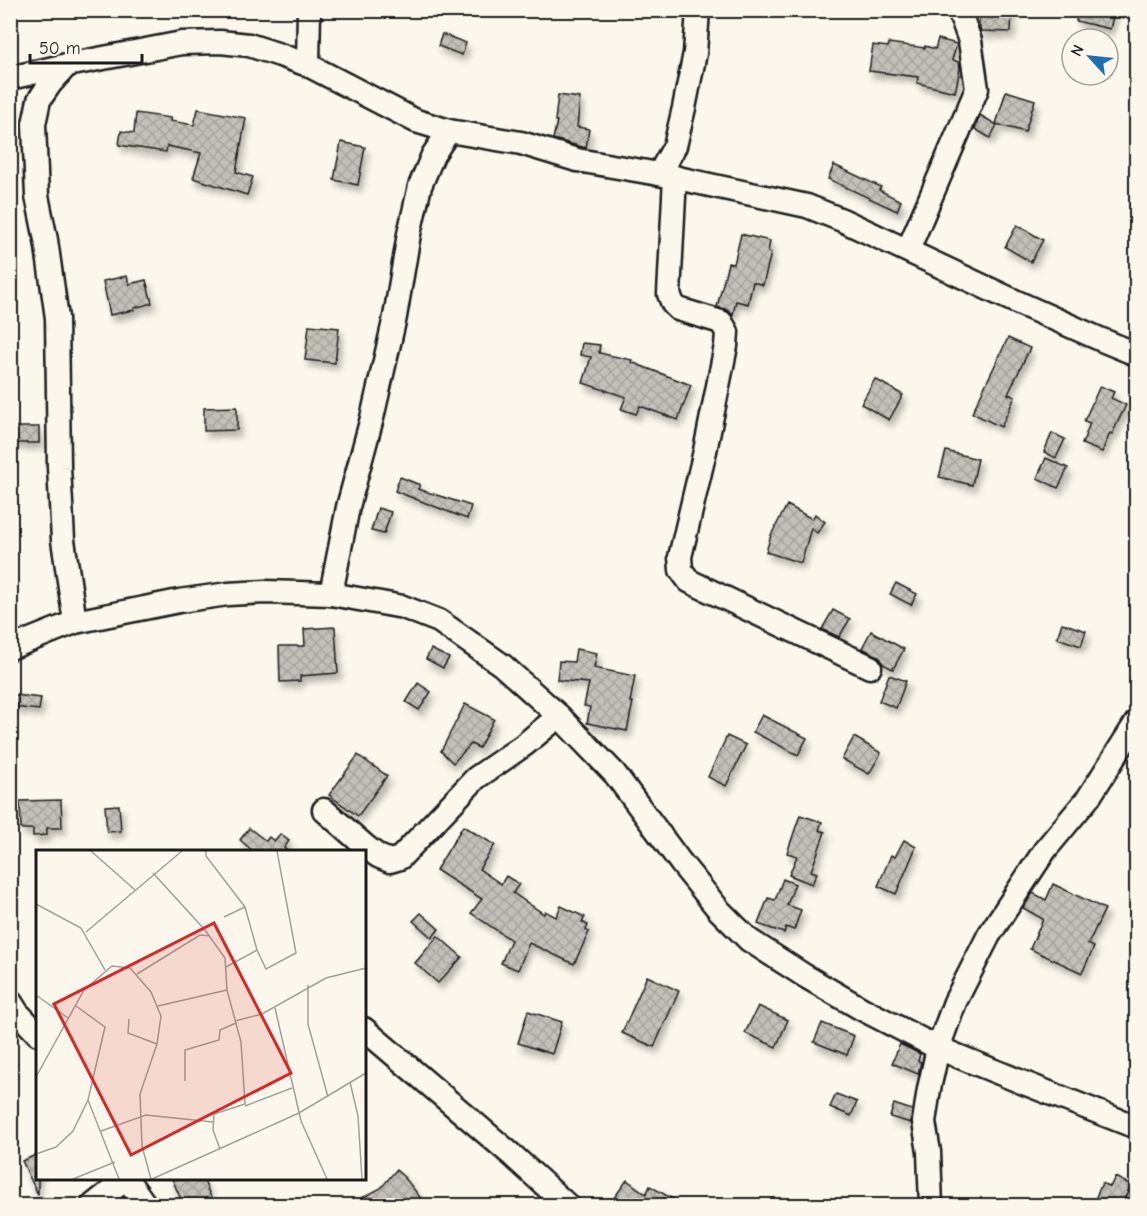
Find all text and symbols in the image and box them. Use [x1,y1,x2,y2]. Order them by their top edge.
scale bar [30,27,142,65]
north arrow [1060,27,1120,87]
text: 50 m [39,38,81,59]
text: N [1067,42,1088,59]
inset map [36,850,366,1180]

